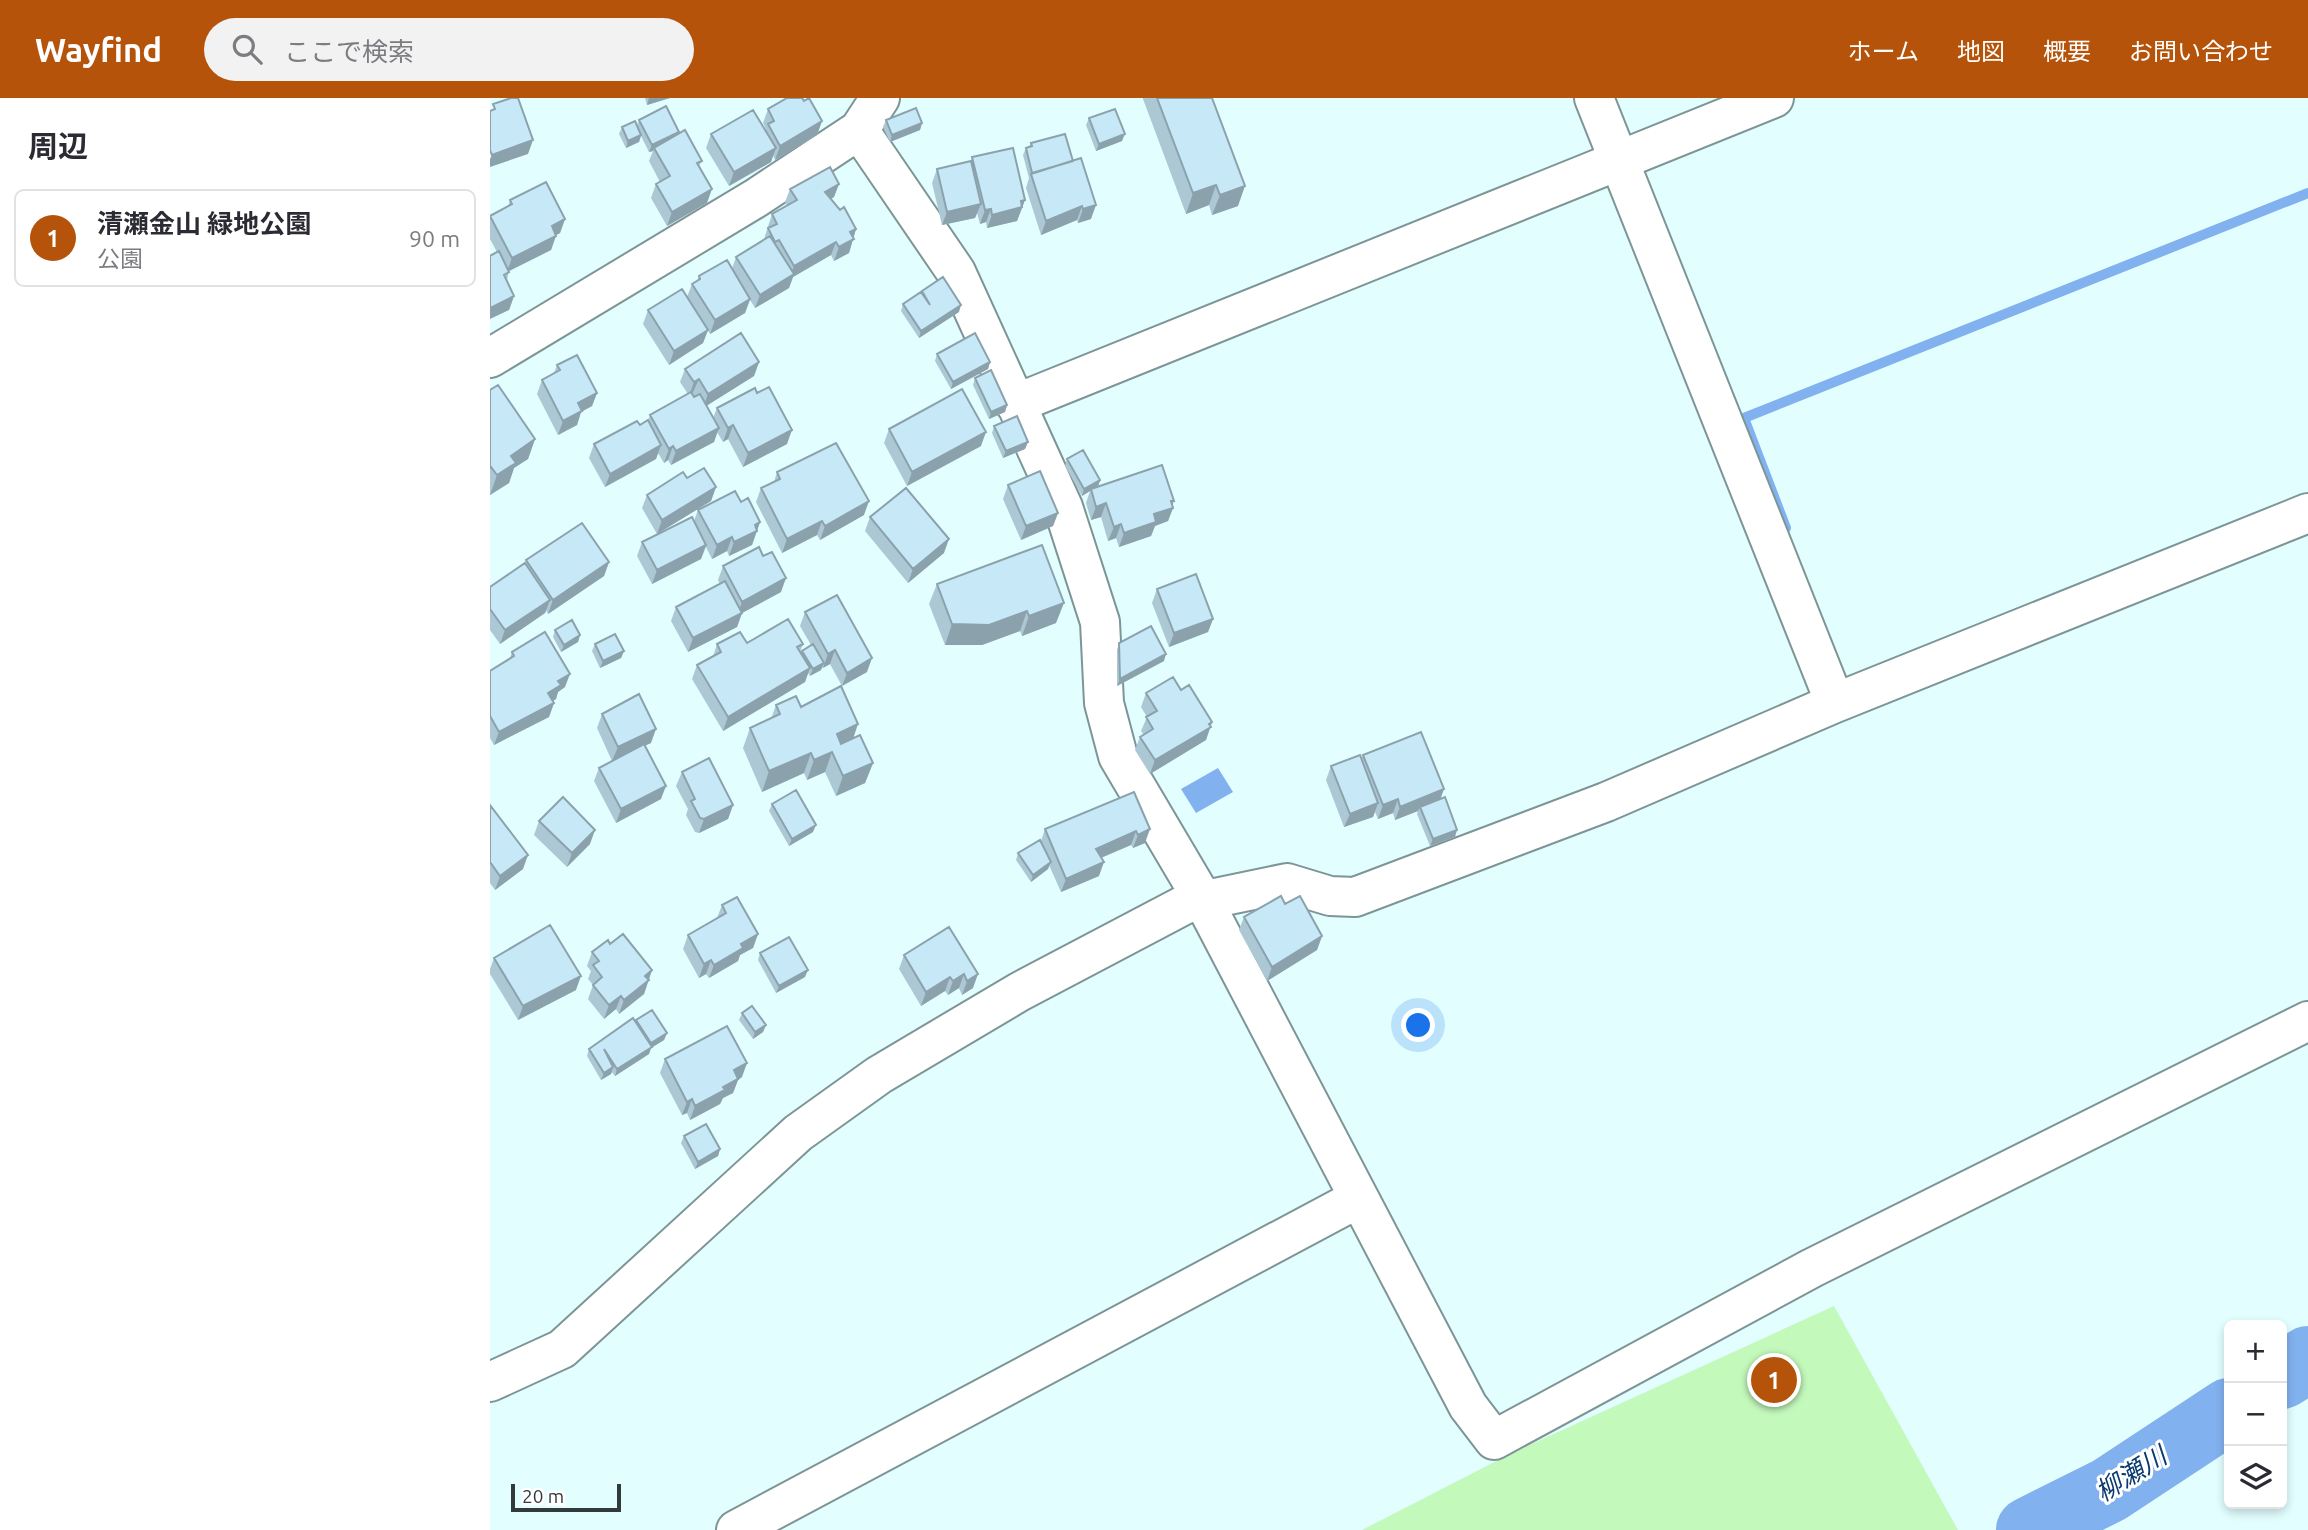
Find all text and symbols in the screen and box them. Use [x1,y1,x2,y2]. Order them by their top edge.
search box [204,18,694,81]
icon: search [228,30,266,68]
text: Wayfind [35,31,162,68]
text: ここで検索 [284,37,414,66]
text: ホーム [1848,38,1919,65]
text: 地図 [1957,38,2005,65]
text: 概要 [2043,38,2091,65]
text: お問い合わせ [2129,38,2273,65]
text: 周辺 [28,129,88,163]
text: 清瀬金山 緑地公園 [97,209,311,238]
text: 1 [47,226,59,251]
text: 90 m [409,226,460,251]
text: 公園 [97,246,143,271]
your location [1401,1008,1435,1042]
map controls [2224,1320,2287,1509]
button: + [2224,1320,2287,1383]
pin: 1 [1751,1354,1797,1406]
button: − [2224,1383,2287,1446]
water label: 柳瀬川 [2090,1439,2174,1507]
button: layers [2224,1446,2287,1509]
scale bar [511,1481,621,1513]
text: 20 m [522,1485,564,1507]

